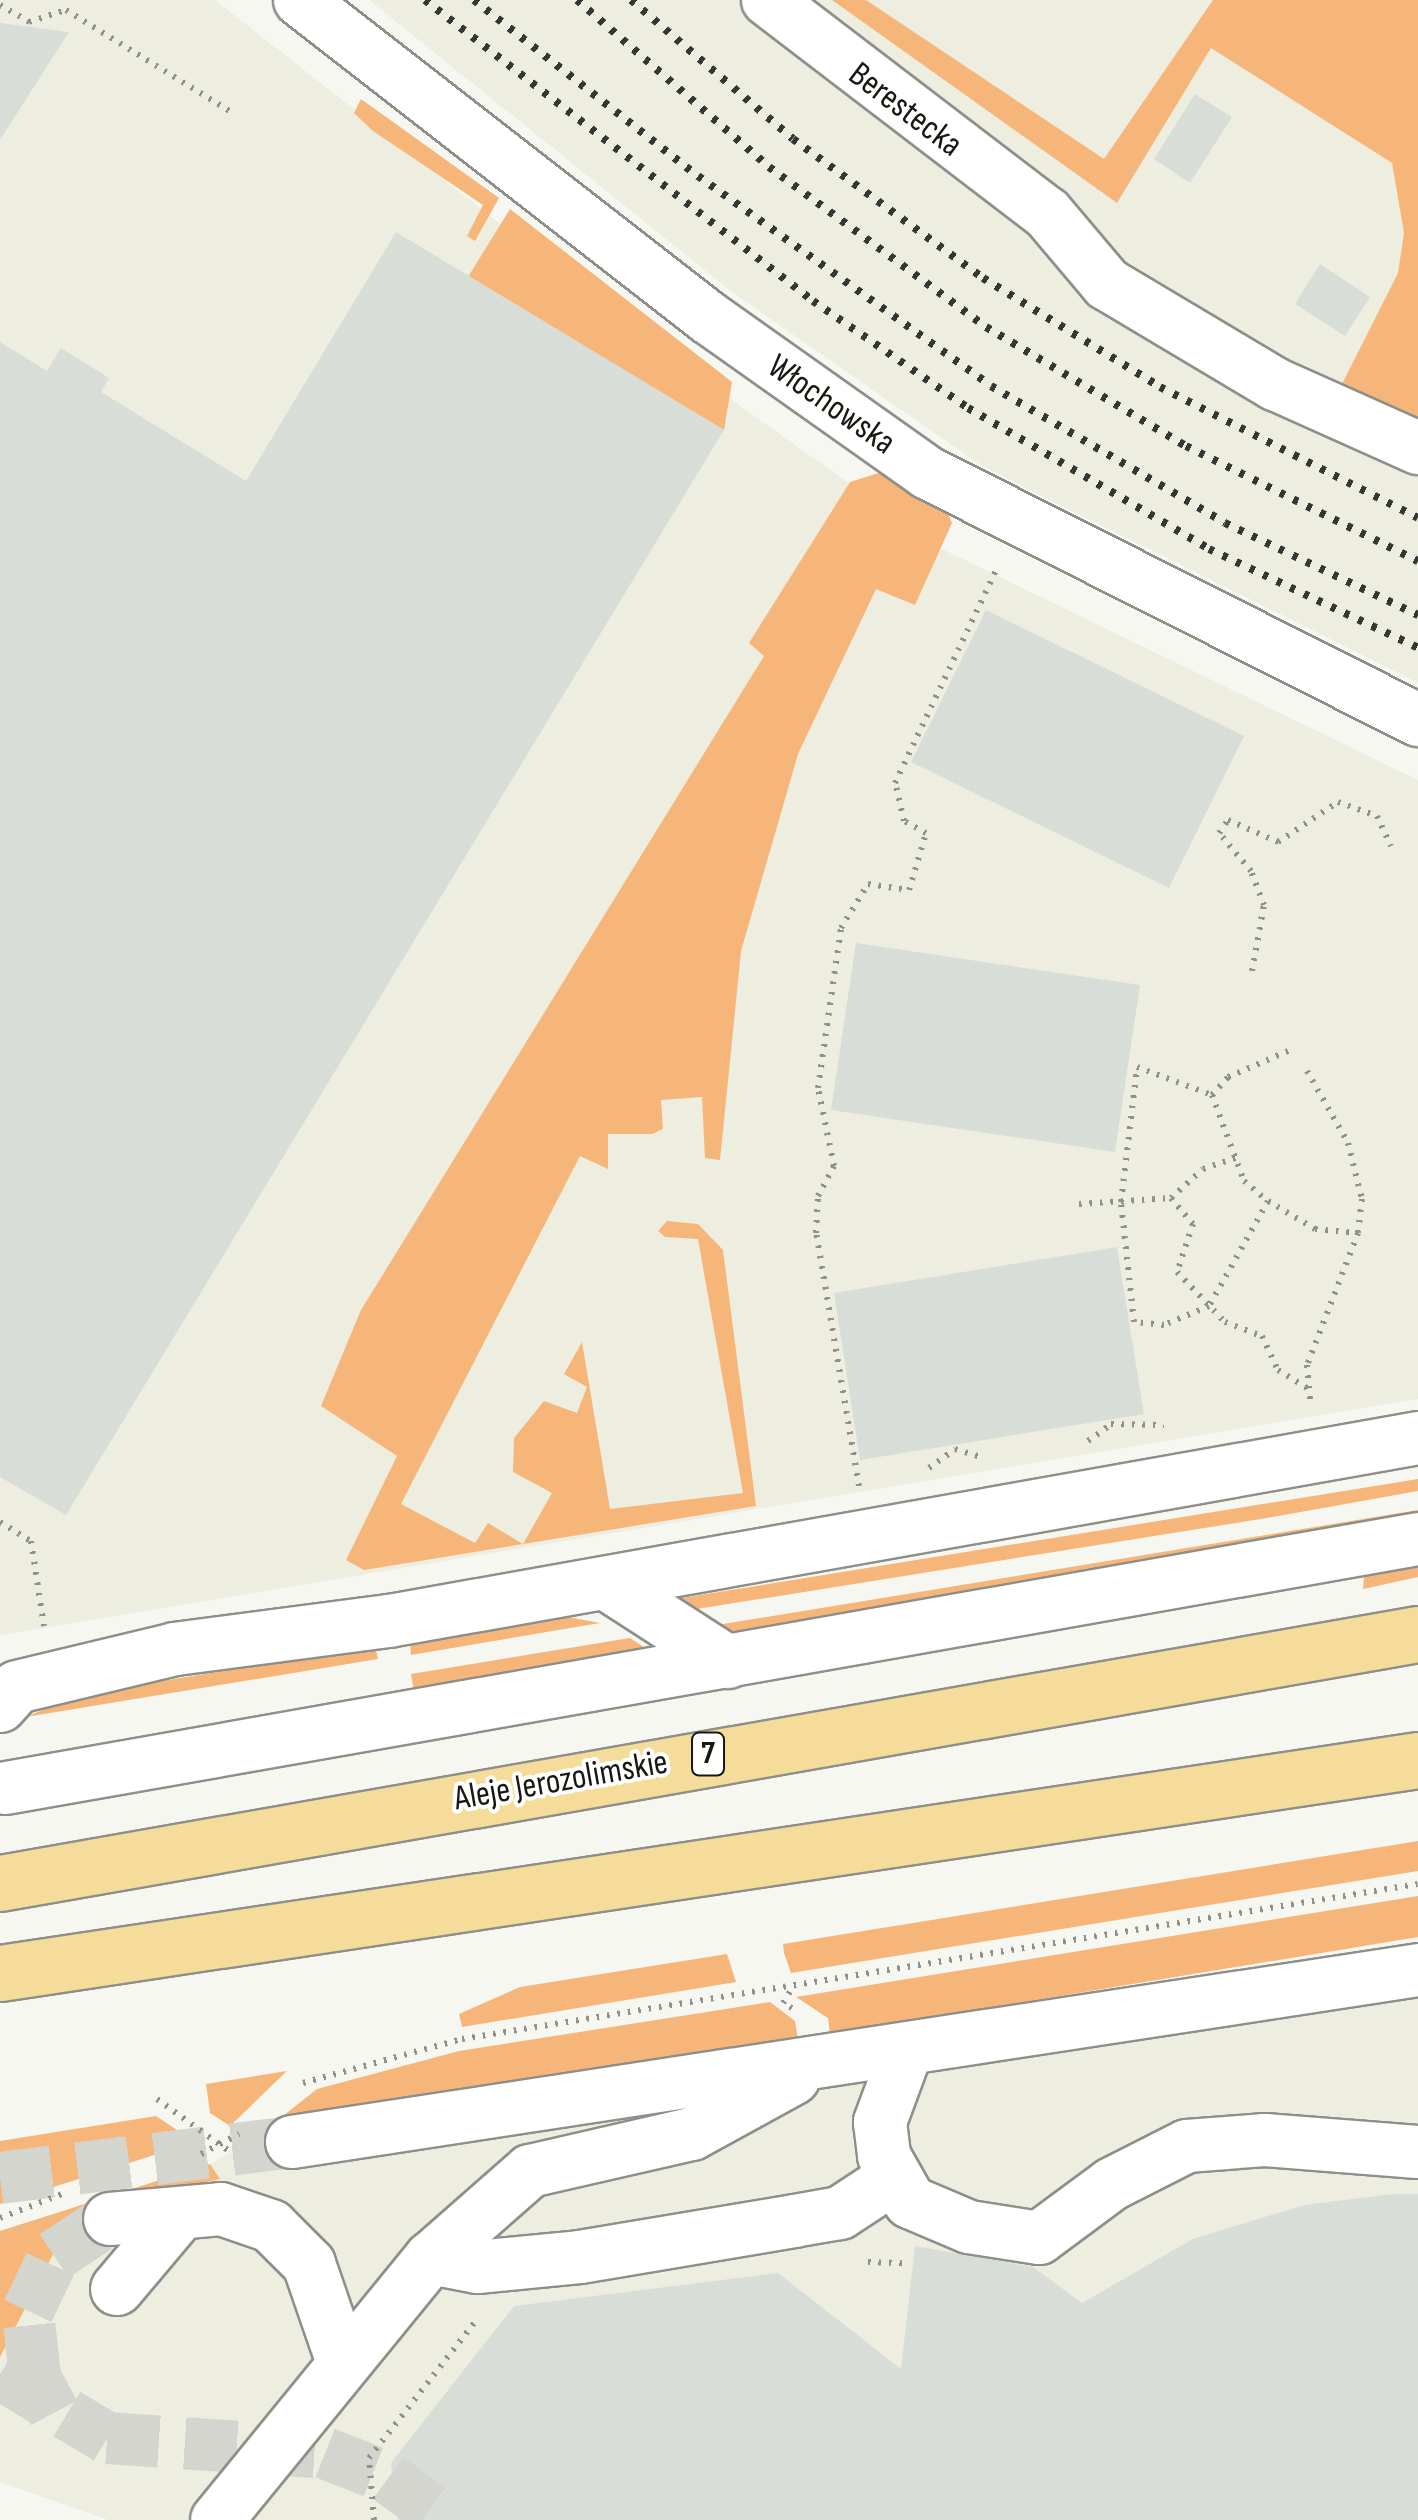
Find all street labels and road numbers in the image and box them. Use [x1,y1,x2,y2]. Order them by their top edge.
street label: Berestecka [840,54,970,166]
street label: Włochowska [759,346,903,464]
road number: 7 [690,1727,726,1781]
street label: Aleje Jerozolimskie [451,1742,671,1820]

